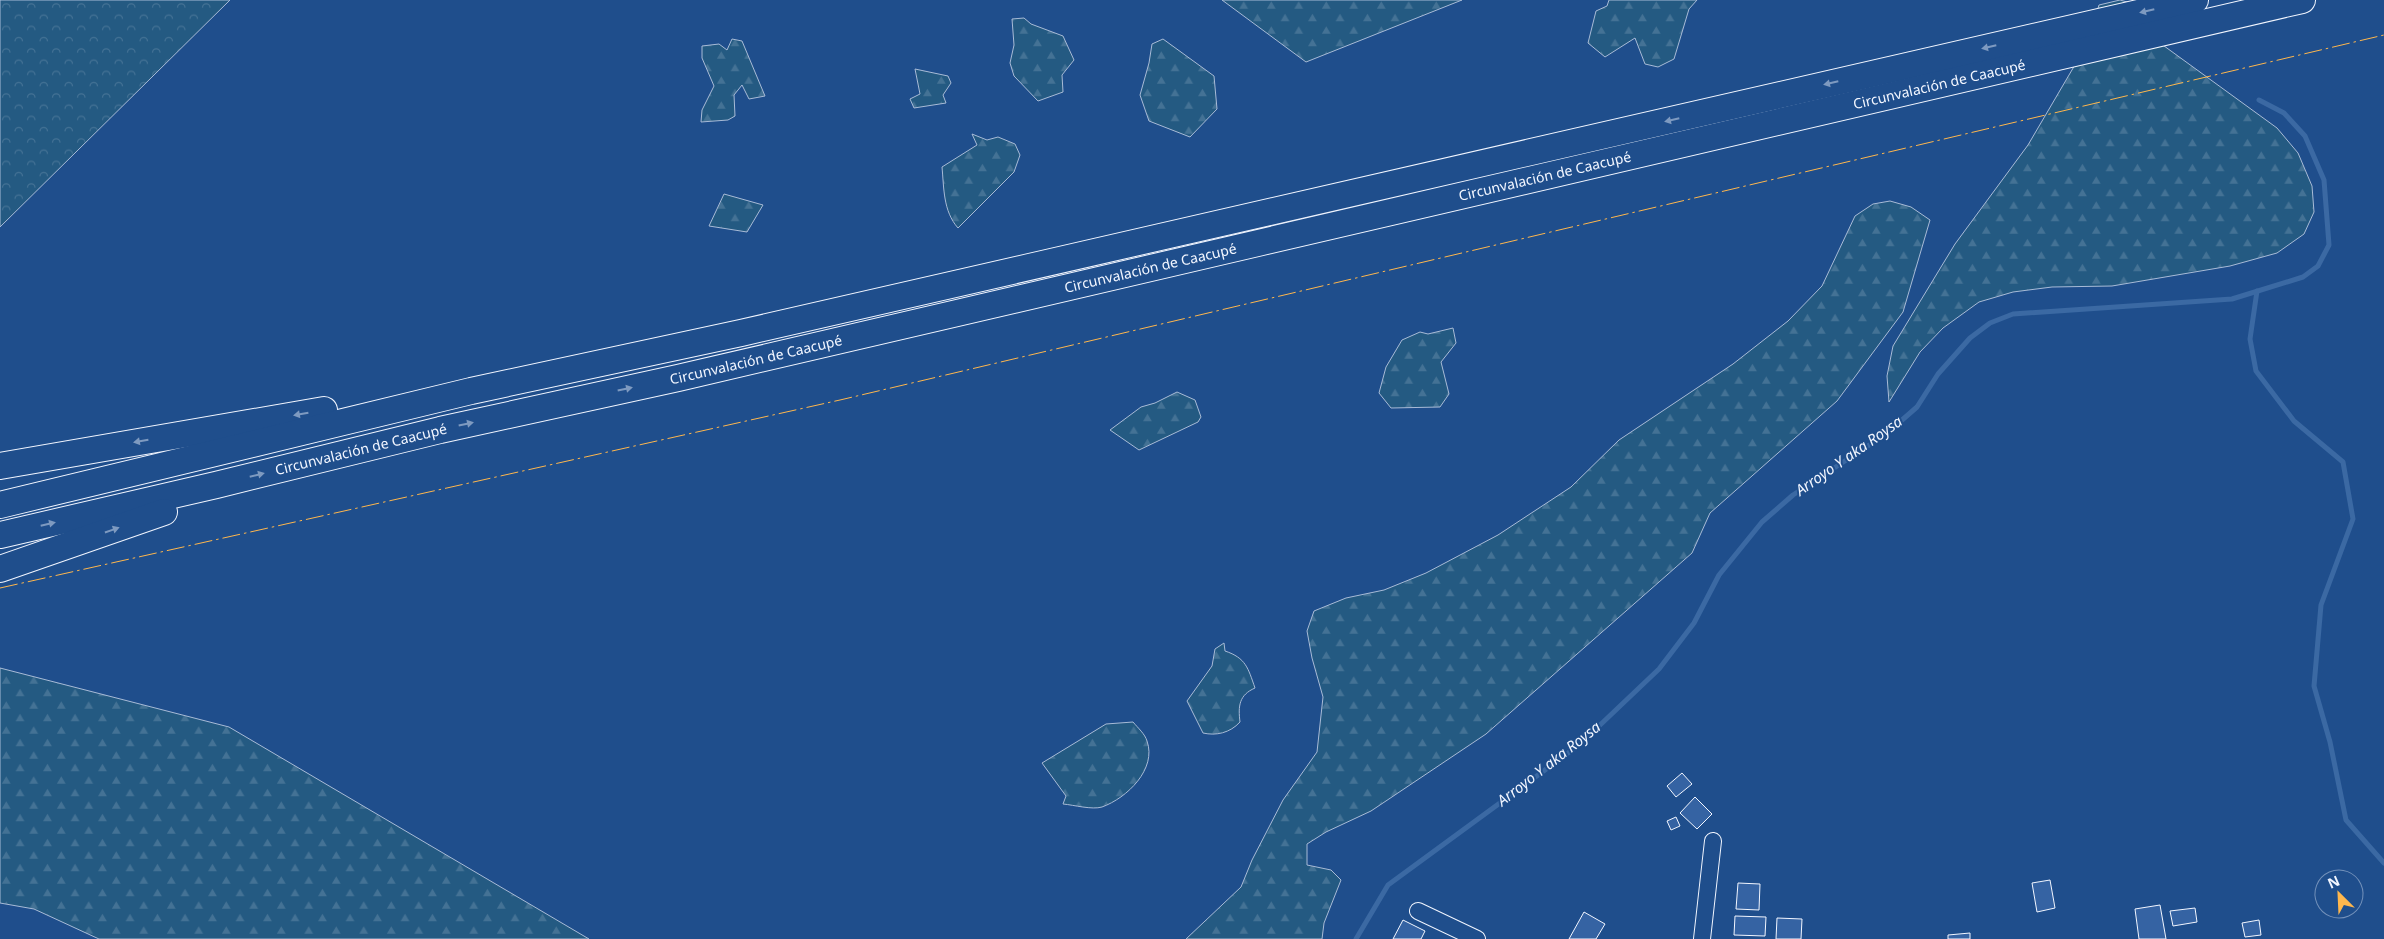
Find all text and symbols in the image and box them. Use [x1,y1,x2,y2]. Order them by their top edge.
one-way arrow [2140,7,2155,15]
one-way arrow [1982,43,1997,51]
street label: Circunvalación de Caacupé [1851,55,2027,113]
one-way arrow [1823,79,1838,87]
one-way arrow [1665,116,1680,124]
street label: Circunvalación de Caacupé [1457,146,1633,205]
street label: Circunvalación de Caacupé [1062,238,1238,297]
street label: Circunvalación de Caacupé [668,330,844,389]
one-way arrow [617,385,633,393]
one-way arrow [293,410,309,418]
water label: Arroyo Y aka Roysa [1790,411,1906,500]
street label: Circunvalación de Caacupé [273,419,449,479]
one-way arrow [458,420,473,428]
one-way arrow [133,438,149,446]
one-way arrow [249,471,264,479]
one-way arrow [40,520,55,528]
one-way arrow [105,526,120,534]
water label: Arroyo Y aka Roysa [1492,716,1605,811]
north arrow [2314,869,2364,919]
text: N [2324,871,2343,893]

